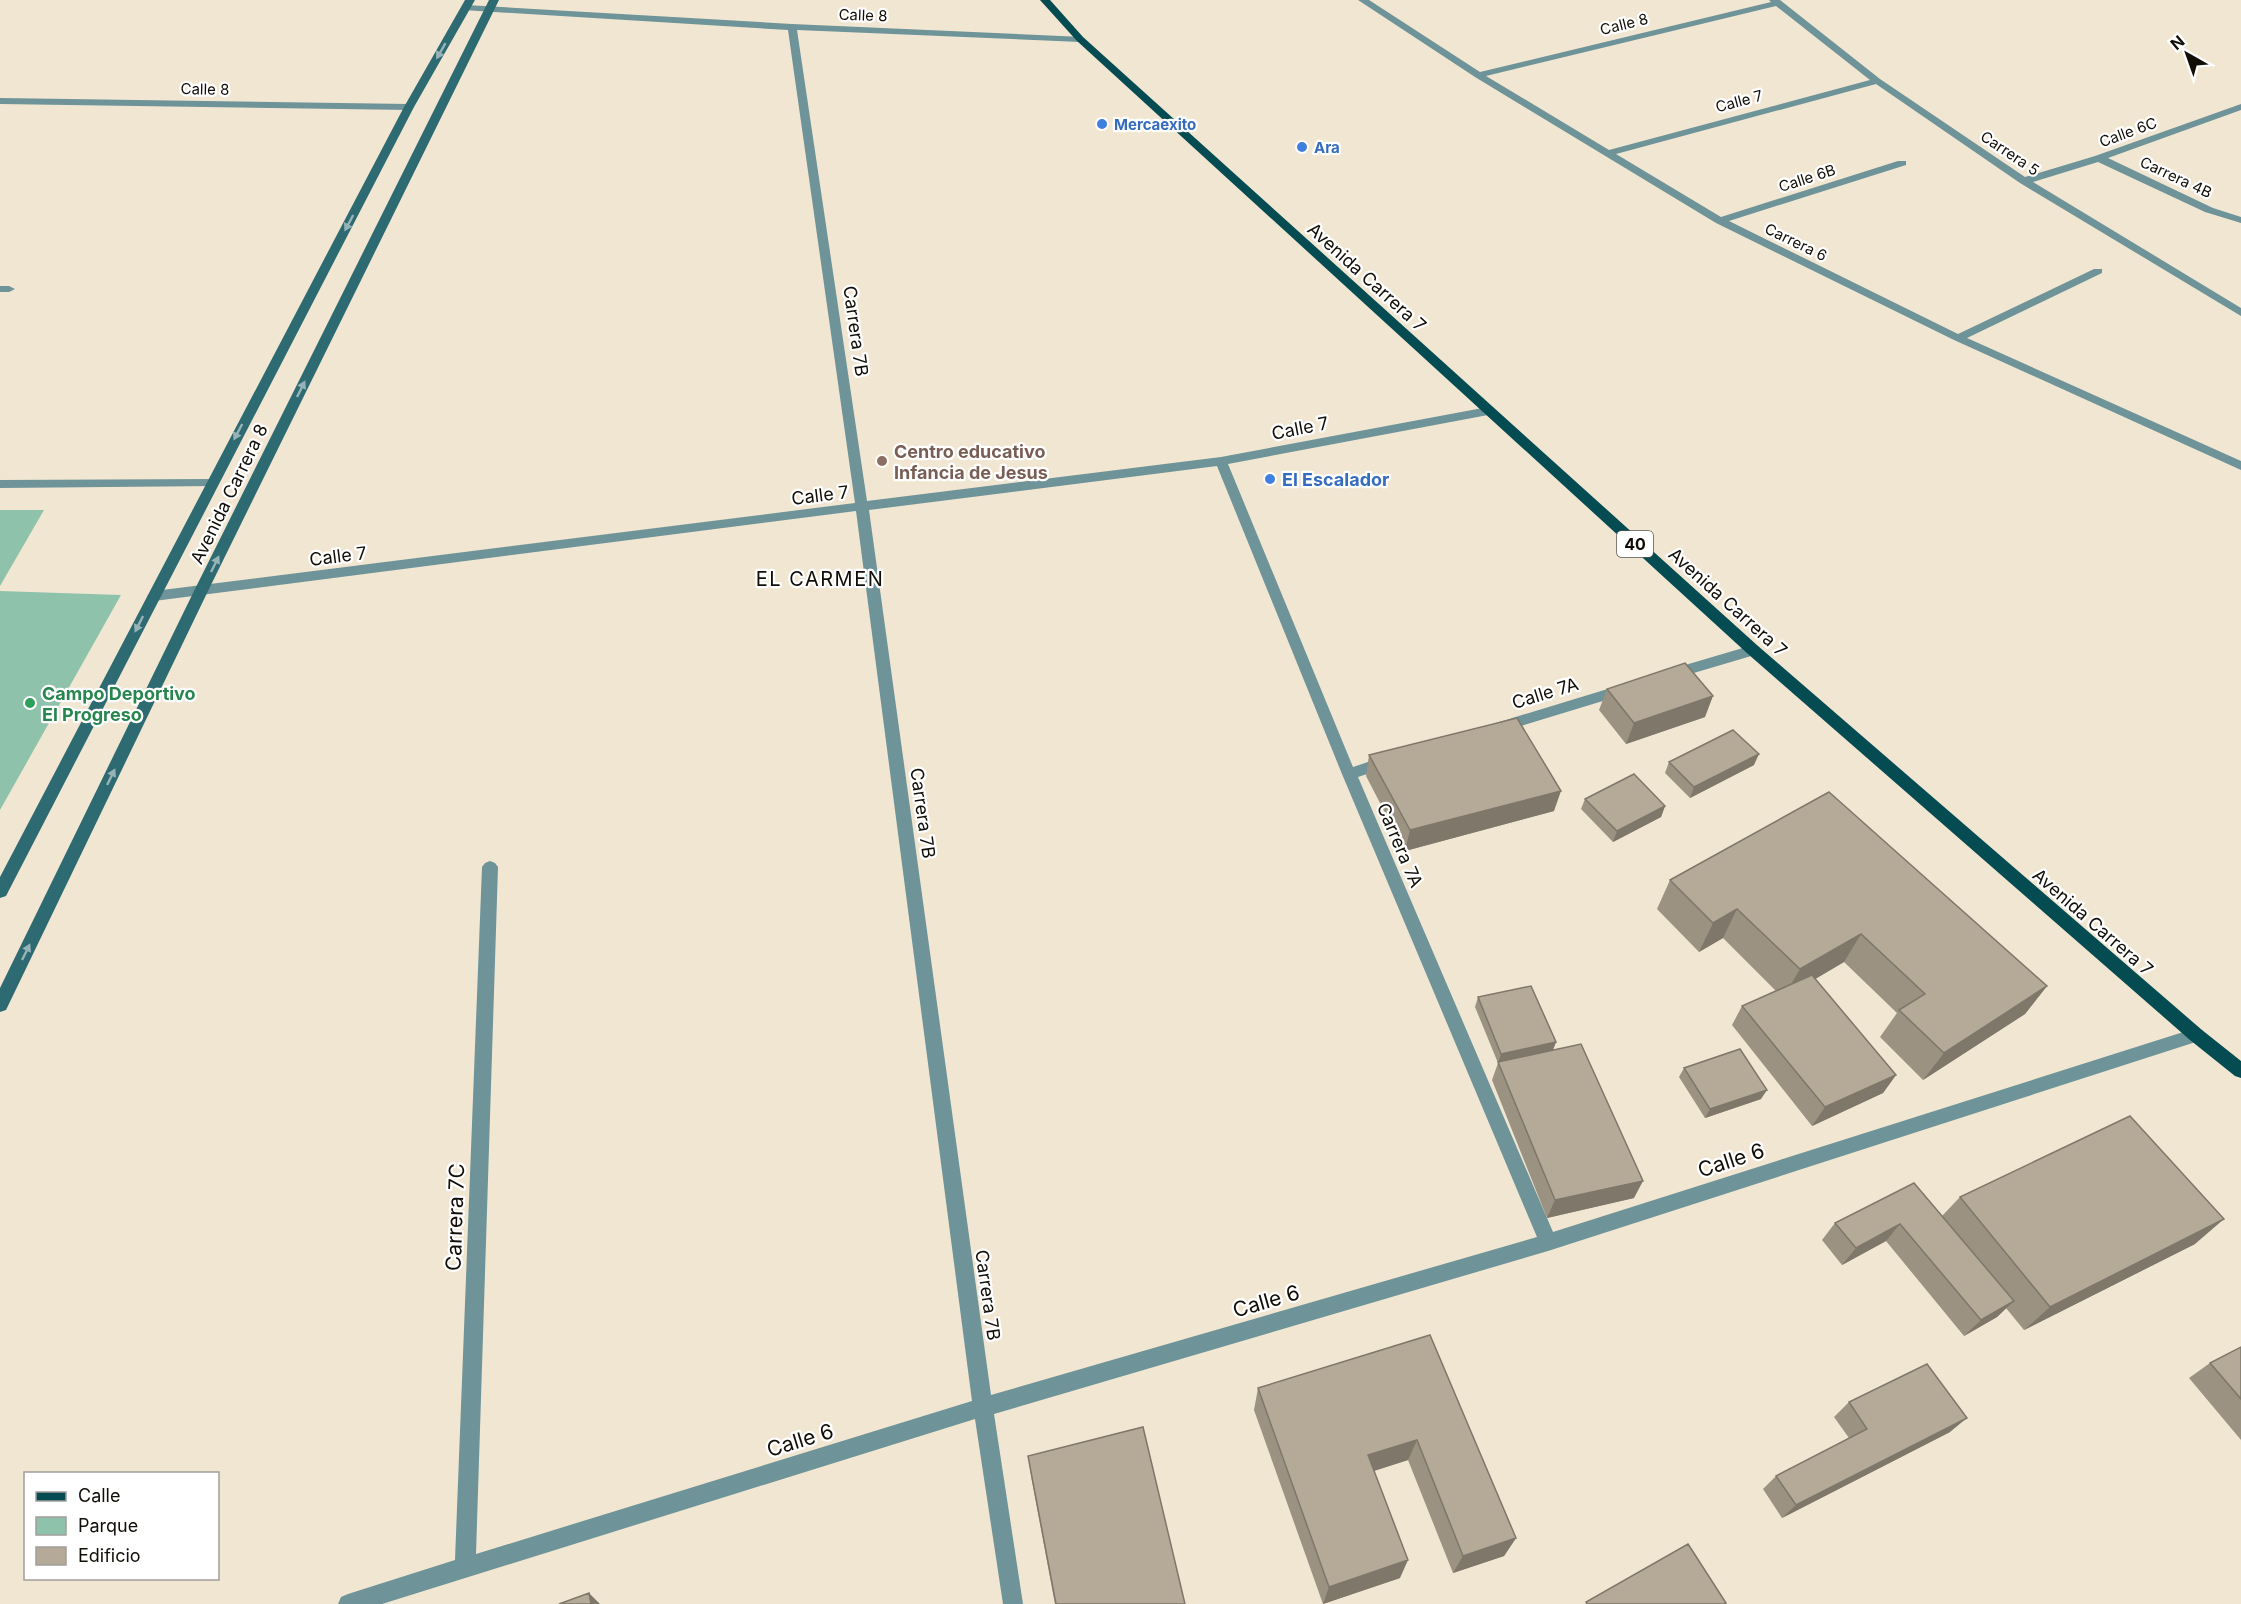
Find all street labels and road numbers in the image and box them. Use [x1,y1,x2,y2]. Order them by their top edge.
street label: Calle 8 [838,5,888,25]
street label: Calle 8 [1598,9,1650,39]
street label: Calle 8 [180,79,230,99]
street label: Calle 7 [1713,86,1765,116]
street label: Calle 6C [2097,113,2159,151]
street label: Carrera 5 [1977,126,2043,180]
street label: Carrera 4B [2137,152,2215,202]
street label: Calle 6B [1776,160,1838,196]
street label: Avenida Carrera 7 [1303,218,1431,336]
street label: Carrera 6 [1762,219,1830,265]
street label: Carrera 7B [839,284,873,378]
street label: Calle 7 [1270,412,1330,444]
street label: Avenida Carrera 8 [186,421,272,567]
street label: Calle 7 [790,481,850,509]
road number: 40 [1617,531,1653,557]
street label: Calle 7 [308,542,368,570]
street label: Avenida Carrera 7 [1664,543,1792,661]
street label: Calle 7A [1509,673,1581,713]
street label: Carrera 7B [906,766,940,860]
street label: Carrera 7A [1373,800,1427,890]
street label: Avenida Carrera 7 [2029,864,2157,980]
street label: Calle 6 [1695,1138,1767,1182]
street label: Carrera 7C [441,1163,469,1271]
street label: Carrera 7B [971,1248,1005,1342]
street label: Calle 6 [1230,1280,1302,1322]
street label: Calle 6 [764,1418,836,1462]

